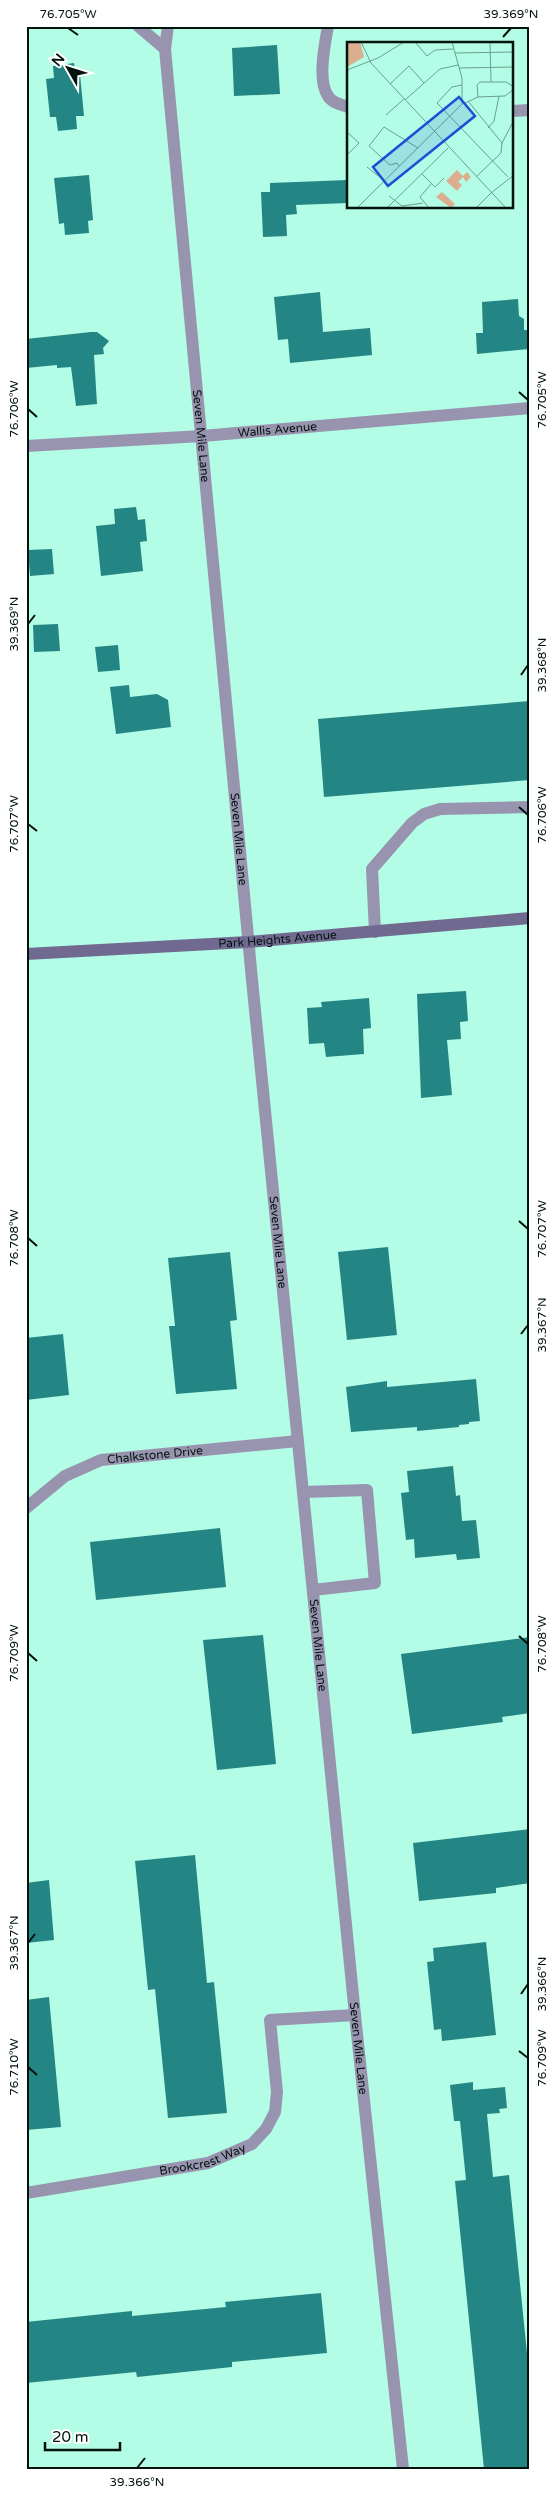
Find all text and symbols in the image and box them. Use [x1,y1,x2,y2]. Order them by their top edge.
text: 76.705°W [39,7,97,21]
text: 39.369°N [484,7,538,21]
north arrow [42,42,92,92]
inset map [347,42,514,209]
text: N [48,50,68,70]
text: 76.705°W [535,371,549,429]
text: 76.706°W [7,380,21,438]
street label: Seven Mile Lane [190,389,212,483]
street label: Wallis Avenue [237,419,318,440]
text: 39.369°N [7,597,21,651]
text: 39.368°N [535,638,549,692]
text: 76.706°W [535,786,549,844]
street label: Seven Mile Lane [228,792,250,886]
text: 76.707°W [7,795,21,853]
street label: Park Heights Avenue [218,927,338,951]
street label: Seven Mile Lane [267,1195,290,1289]
text: 76.707°W [535,1200,549,1258]
text: 76.708°W [7,1209,21,1267]
text: 39.367°N [535,1297,549,1353]
street label: Chalkstone Drive [106,1443,204,1466]
street label: Seven Mile Lane [307,1598,330,1692]
text: 76.708°W [535,1615,549,1673]
text: 76.709°W [7,1624,21,1682]
text: 39.367°N [7,1915,21,1971]
text: 39.366°N [535,1957,549,2011]
street label: Seven Mile Lane [347,2001,370,2095]
text: 76.709°W [535,2029,549,2087]
text: 76.710°W [7,2038,21,2096]
street label: Brookcrest Way [158,2140,248,2178]
scale bar [45,2420,120,2452]
text: 20 m [52,2428,89,2446]
text: 39.366°N [110,2475,164,2489]

